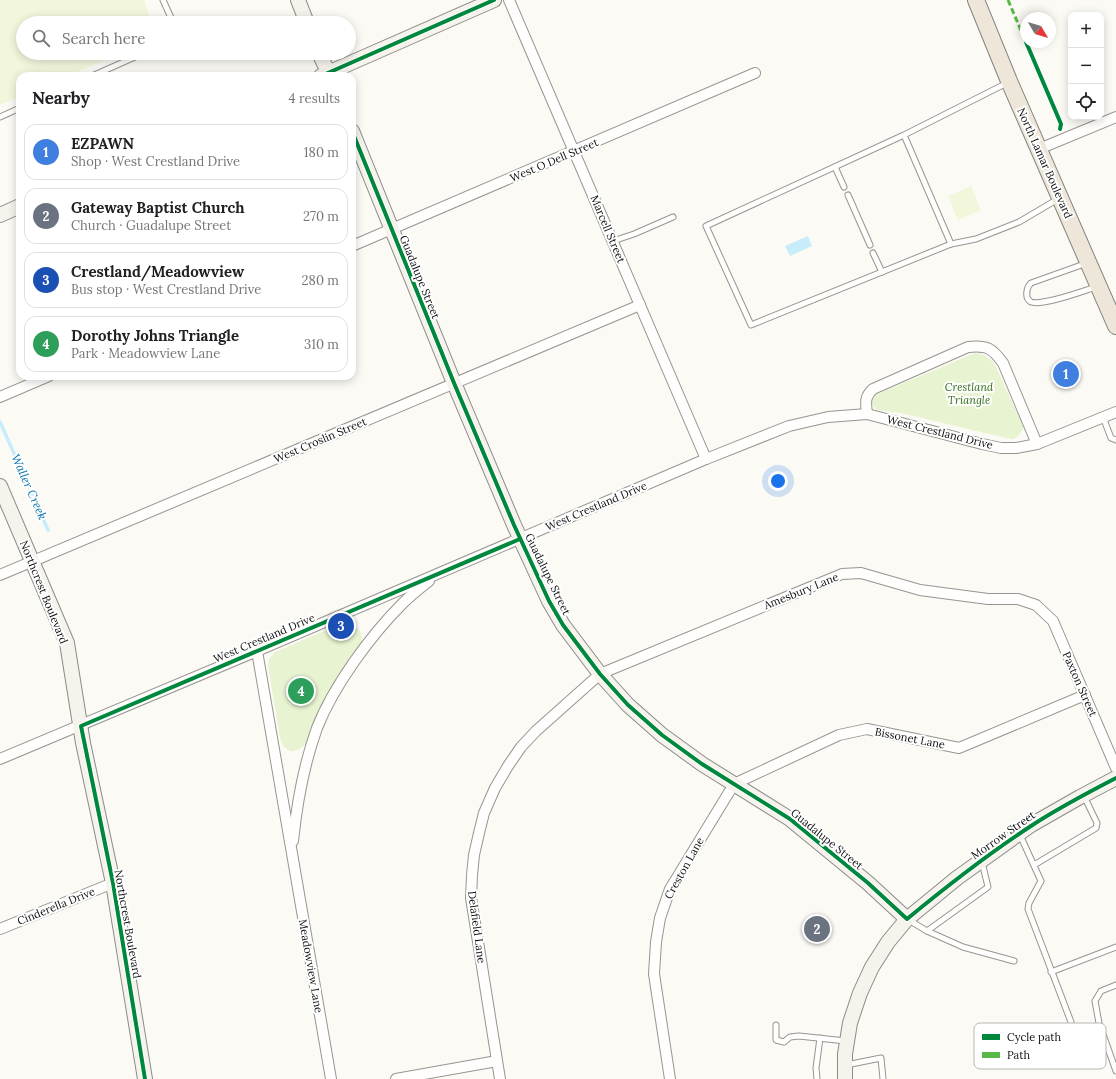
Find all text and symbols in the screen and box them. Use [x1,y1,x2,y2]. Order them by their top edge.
north arrow [1020,12,1056,48]
map controls [1068,12,1104,120]
button: + [1068,12,1104,48]
search box [16,16,356,60]
icon: search [30,27,52,49]
text: Search here [62,29,145,48]
button: − [1068,48,1104,84]
button: locate [1068,84,1104,120]
text: Nearby [32,87,90,109]
text: 4 results [289,90,340,107]
street label: North Lamar Boulevard [1014,105,1076,221]
text: EZPAWN [71,134,134,153]
street label: West O Dell Street [508,135,601,185]
text: 1 [43,144,49,161]
text: 180 m [304,144,339,161]
text: Shop · West Crestland Drive [71,153,240,170]
street label: Marcell Street [587,193,629,266]
text: Gateway Baptist Church [71,198,245,217]
text: 2 [43,208,49,225]
text: 270 m [303,208,339,225]
text: Church · Guadalupe Street [71,217,231,234]
street label: Guadalupe Street [397,233,443,322]
text: Crestland/Meadowview [71,262,244,281]
text: 3 [42,272,50,289]
text: 280 m [302,272,339,289]
text: Bus stop · West Crestland Drive [71,281,261,298]
text: Dorothy Johns Triangle [71,326,239,345]
text: 4 [42,336,50,353]
text: 310 m [304,336,339,353]
text: Park · Meadowview Lane [71,345,220,362]
pin: 1 [1053,359,1079,389]
park label: Crestland Triangle [945,380,994,407]
street label: West Crestland Drive [886,412,994,452]
street label: West Croslin Street [271,414,369,466]
water label: Waller Creek [8,452,51,522]
your location [768,471,788,491]
street label: West Crestland Drive [543,478,649,534]
street label: Guadalupe Street [522,531,574,618]
street label: Northcrest Boulevard [17,538,71,646]
street label: Amesbury Lane [761,570,840,613]
street label: West Crestland Drive [211,610,317,666]
pin: 3 [328,611,354,641]
street label: Paxton Street [1059,649,1101,719]
pin: 4 [288,676,314,706]
street label: Bissonet Lane [874,724,946,752]
street label: Guadalupe Street [788,806,867,873]
street label: Morrow Street [968,807,1038,862]
street label: Creston Lane [661,835,707,901]
street label: Northcrest Boulevard [112,868,145,980]
street label: Cinderella Drive [15,884,97,928]
street label: Delafield Lane [465,890,489,964]
pin: 2 [804,914,830,944]
street label: Meadowview Lane [296,918,326,1014]
legend [974,1023,1106,1069]
text: Cycle path [1007,1030,1062,1044]
text: Path [1007,1048,1030,1062]

